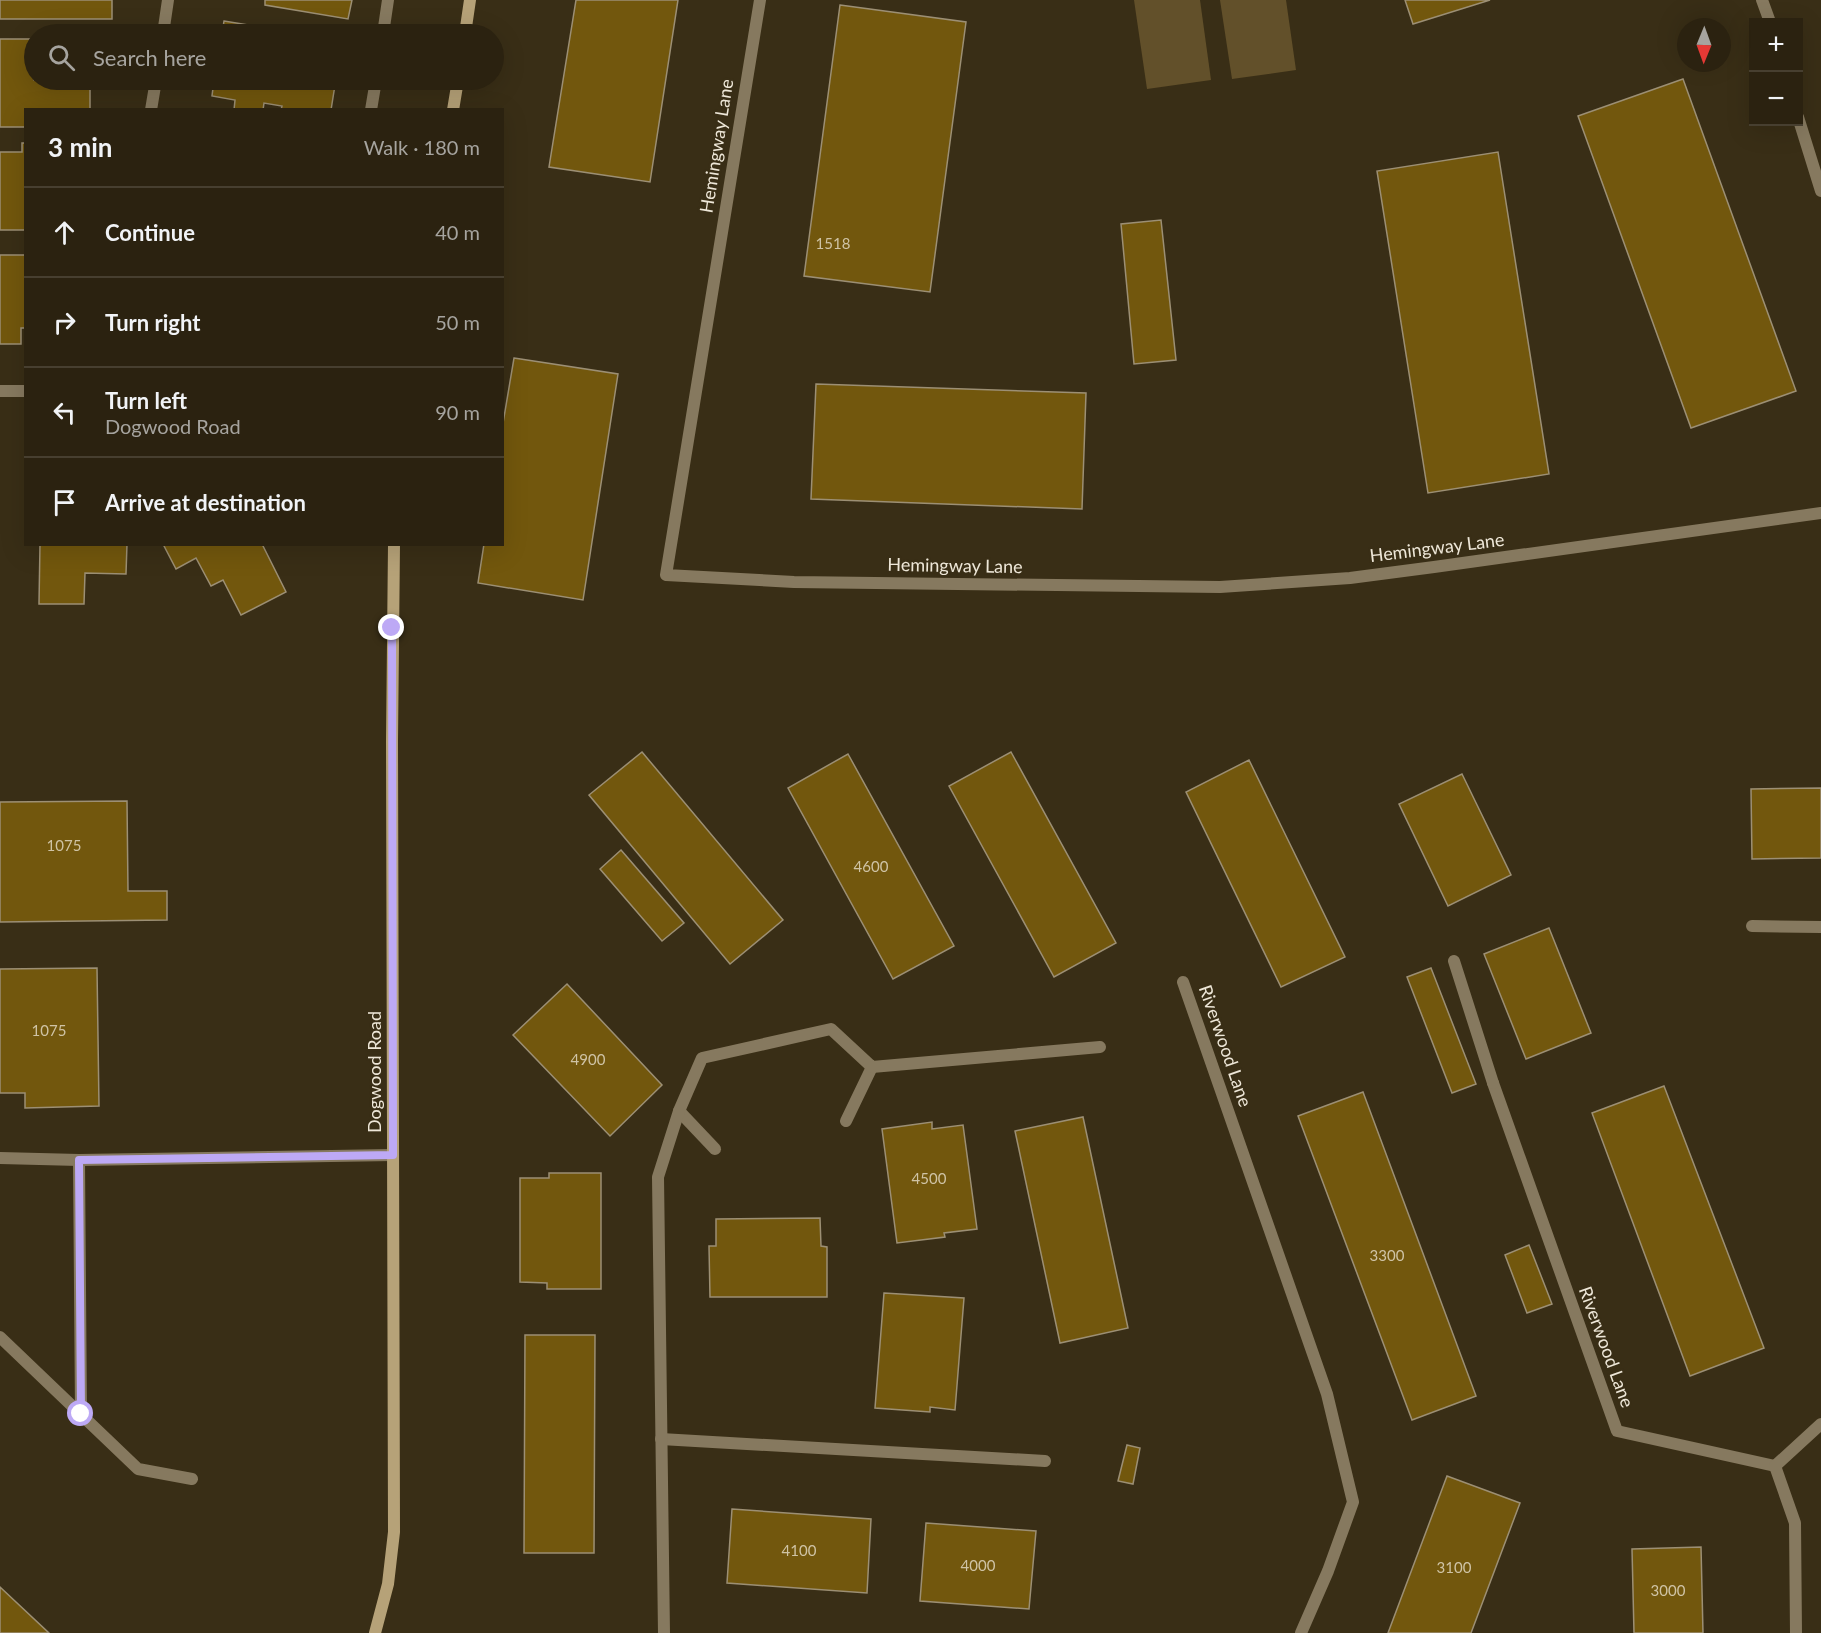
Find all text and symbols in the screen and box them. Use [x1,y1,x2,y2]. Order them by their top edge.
north arrow [1677,18,1731,72]
map controls [1749,18,1803,126]
button: + [1749,18,1803,72]
search box [24,24,504,90]
icon: search [45,41,78,74]
text: Search here [93,44,206,71]
button: − [1749,72,1803,126]
street label: Hemingway Lane [695,77,737,214]
text: 3 min [48,131,112,163]
text: Walk · 180 m [364,135,480,159]
icon: ahead [48,216,81,249]
text: Continue [105,219,195,246]
text: 40 m [435,220,480,244]
house number: 1518 [816,234,850,252]
icon: right [48,306,81,339]
text: Turn right [105,309,200,336]
text: 50 m [435,310,480,334]
text: Turn left [105,387,187,414]
icon: left [48,396,81,429]
text: 90 m [435,400,480,424]
text: Dogwood Road [105,414,241,438]
icon: arrive [48,486,81,519]
text: Arrive at destination [105,489,306,516]
street label: Hemingway Lane [1368,528,1505,566]
street label: Hemingway Lane [887,553,1023,577]
route end [378,614,404,640]
house number: 1075 [47,836,81,854]
house number: 4600 [854,857,889,875]
street label: Riverwood Lane [1195,982,1257,1109]
street label: Dogwood Road [363,1011,385,1133]
house number: 1075 [32,1021,66,1039]
house number: 4900 [571,1050,606,1068]
house number: 4500 [912,1169,947,1187]
house number: 3300 [1370,1246,1405,1264]
street label: Riverwood Lane [1575,1283,1639,1410]
route start [67,1400,93,1426]
house number: 4100 [782,1541,817,1559]
house number: 4000 [961,1556,996,1574]
house number: 3100 [1437,1558,1472,1576]
house number: 3000 [1651,1581,1686,1599]

